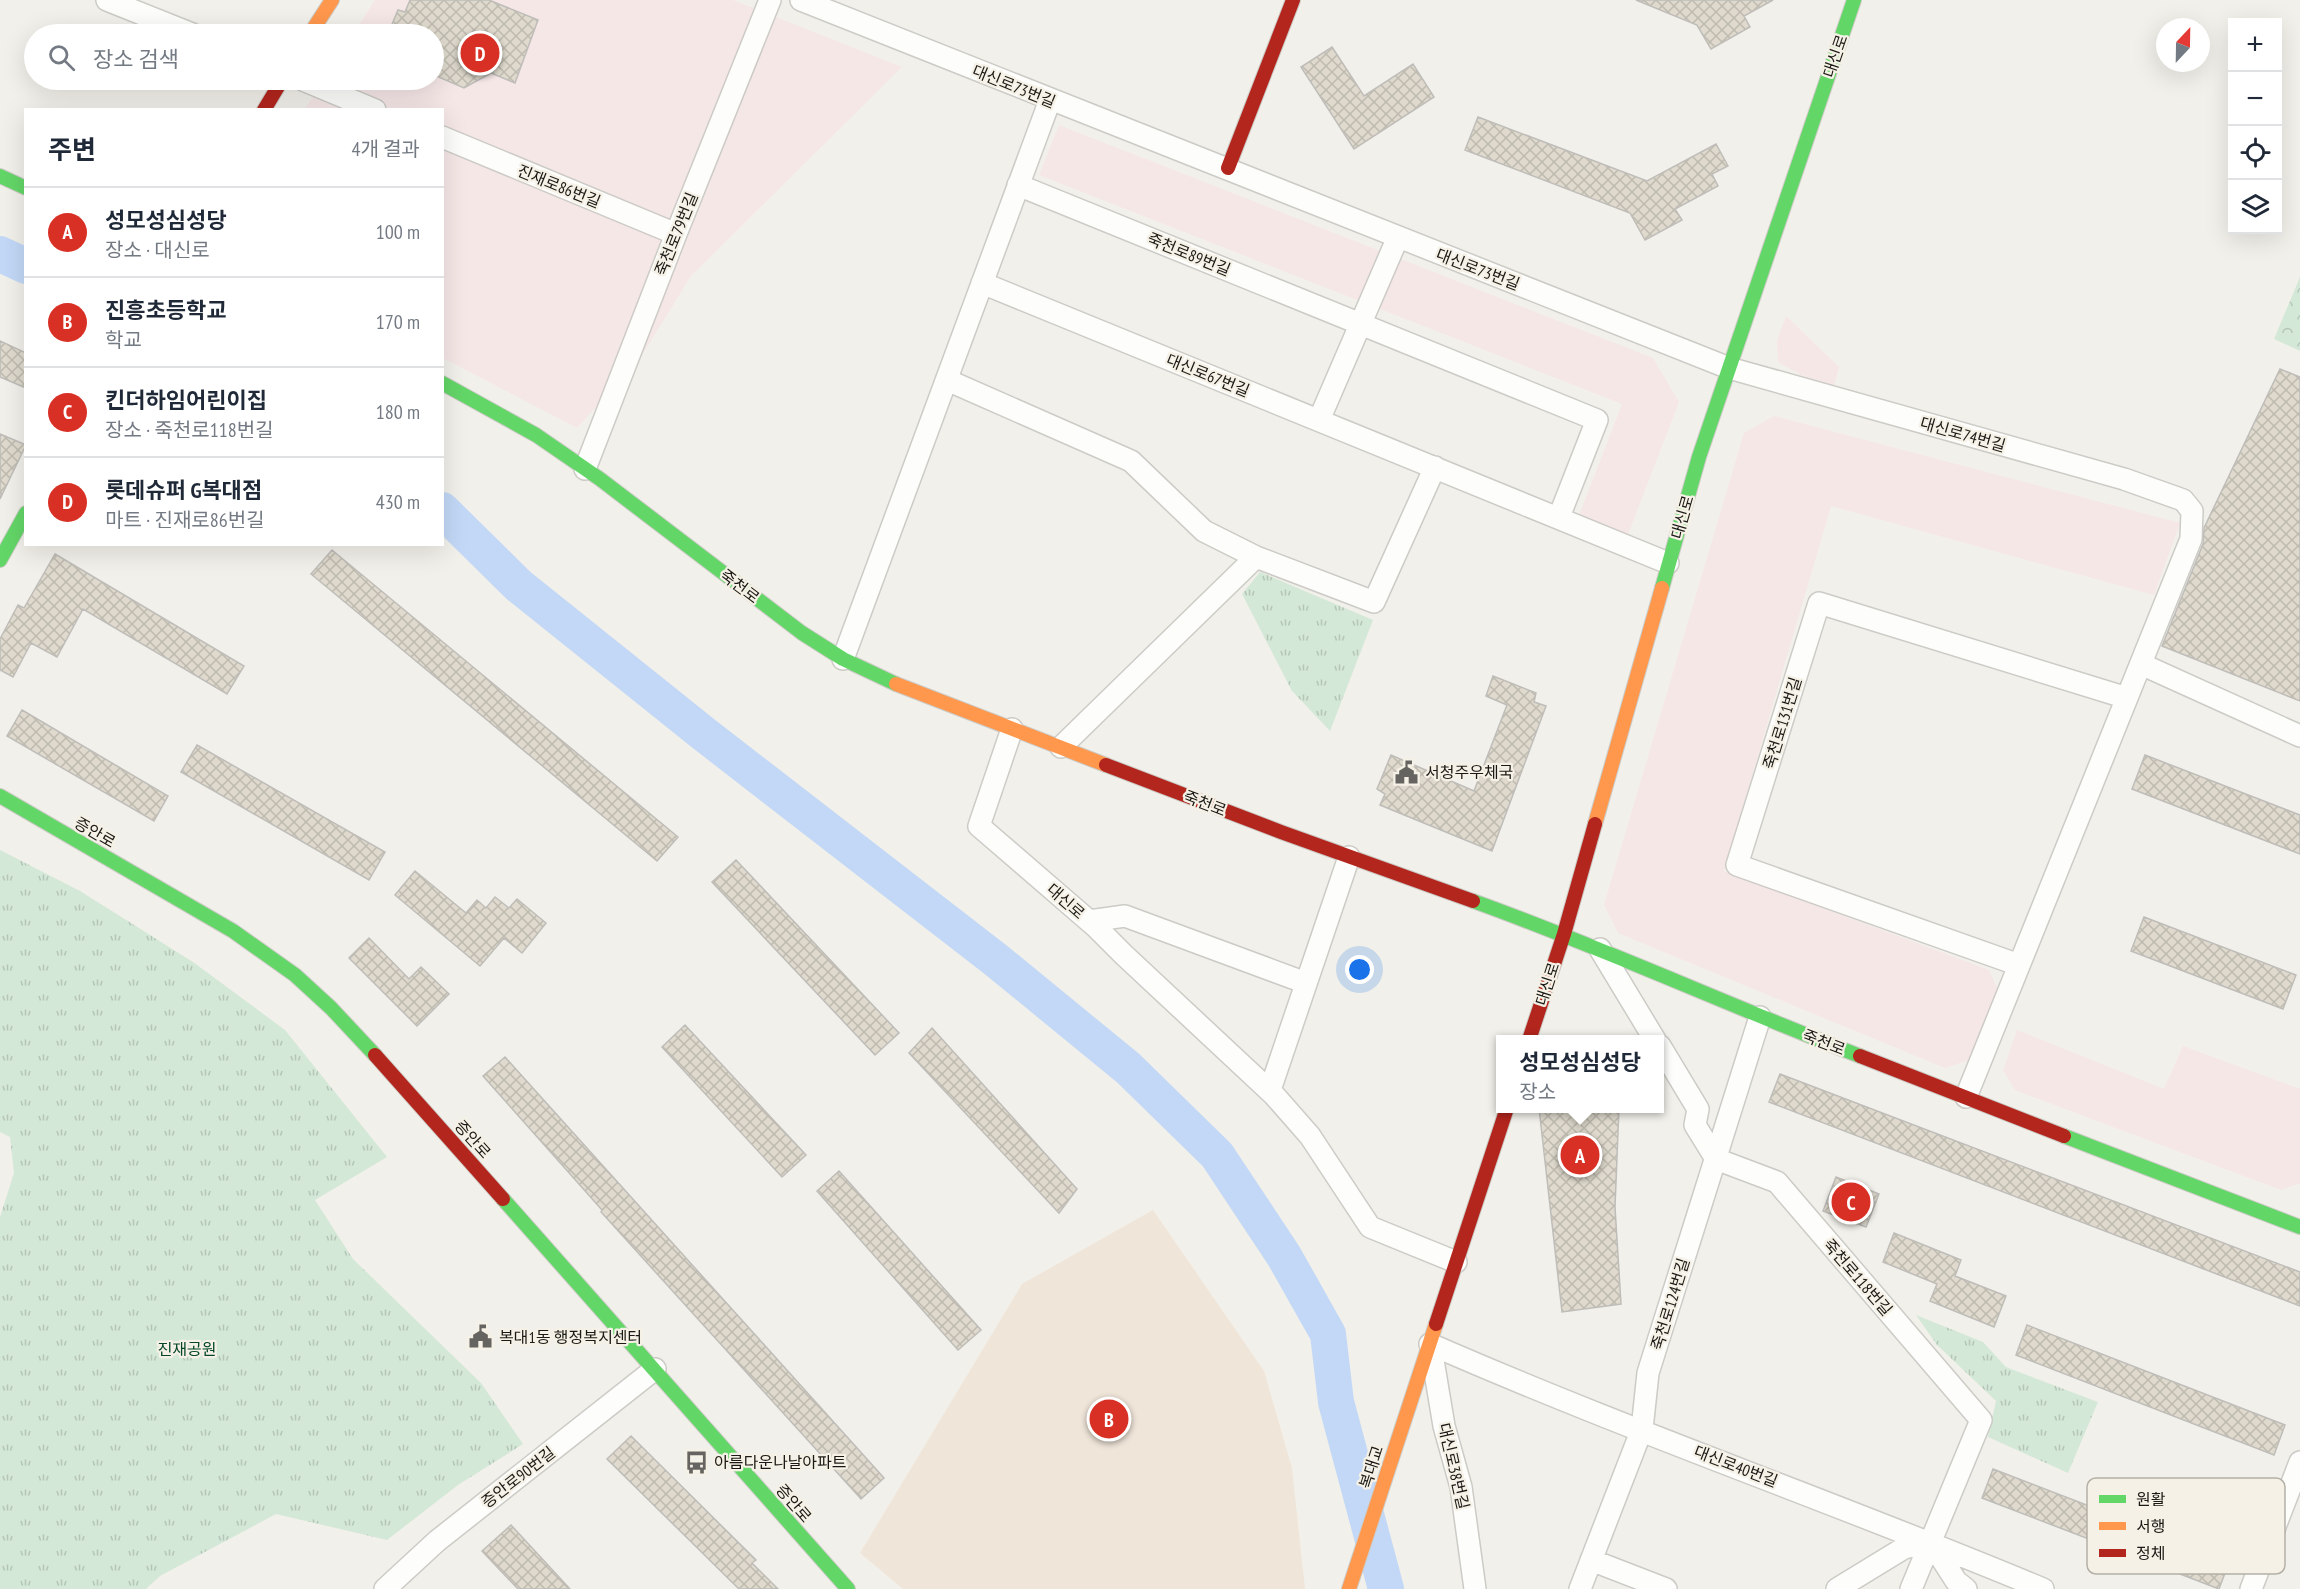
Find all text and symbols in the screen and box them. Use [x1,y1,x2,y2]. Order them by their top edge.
north arrow [2156,18,2210,72]
map controls [2228,18,2282,234]
button: + [2228,18,2282,72]
search box [24,24,444,90]
pin: D [460,31,500,76]
street label: 대신로 [1818,32,1852,80]
icon: search [45,41,78,74]
text: 장소 검색 [93,45,179,73]
street label: 대신로73번길 [969,60,1059,112]
button: − [2228,72,2282,126]
button: locate [2228,126,2282,180]
text: 주변 [48,133,96,166]
text: 4개 결과 [352,136,420,162]
street label: 진재로86번길 [514,160,604,212]
button: layers [2228,180,2282,234]
street label: 죽천로79번길 [650,189,702,279]
text: 성모성심성당 [105,206,226,234]
text: A [62,219,73,245]
text: 100 m [376,219,420,245]
street label: 죽천로89번길 [1144,228,1234,280]
text: 장소 · 대신로 [105,237,210,263]
street label: 대신로73번길 [1433,244,1523,294]
text: 진흥초등학교 [105,296,226,324]
text: B [63,309,72,335]
text: 170 m [376,309,420,335]
text: 학교 [105,327,142,353]
street label: 대신로67번길 [1163,349,1253,401]
text: 킨더하임어린이집 [105,386,267,414]
text: C [63,399,72,425]
text: 180 m [376,399,420,425]
street label: 대신로74번길 [1918,412,2008,456]
text: 장소 · 죽천로118번길 [105,417,274,443]
text: 롯데슈퍼 G복대점 [105,476,262,504]
text: D [62,489,73,515]
text: 430 m [376,489,420,515]
street label: 대신로 [1666,493,1698,541]
text: 마트 · 진재로86번길 [105,507,265,533]
street label: 죽천로 [716,565,764,607]
street label: 죽천로131번길 [1759,675,1805,771]
public building icon: 서청주우체국 [1394,759,1420,785]
place label: 서청주우체국 [1425,762,1513,782]
street label: 죽천로 [1181,786,1229,820]
street label: 증안로 [71,812,119,852]
street label: 대신로 [1043,879,1089,923]
your location [1345,955,1374,984]
street label: 대신로 [1531,960,1563,1008]
street label: 죽천로 [1800,1025,1848,1059]
popup [1496,1035,1664,1113]
text: 성모성심성당 [1519,1048,1641,1076]
text: 장소 [1519,1079,1556,1105]
street label: 증안로 [451,1116,495,1162]
pin: A [1560,1132,1600,1178]
pin: C [1832,1180,1870,1224]
street label: 죽천로118번길 [1819,1235,1897,1319]
street label: 죽천로124번길 [1647,1256,1693,1352]
public building icon: 복대1동 행정복지센터 [468,1324,494,1350]
place label: 복대1동 행정복지센터 [499,1327,642,1347]
park label: 진재공원 [158,1339,216,1359]
pin: B [1090,1396,1128,1442]
street label: 대신로38번길 [1434,1421,1474,1511]
street label: 대신로40번길 [1691,1441,1781,1491]
street label: 증안로90번길 [477,1442,559,1512]
street label: 복대교 [1355,1443,1387,1491]
bus stop icon: 아름다운나날아파트 [683,1449,709,1475]
place label: 아름다운나날아파트 [714,1452,846,1472]
legend [2087,1478,2285,1574]
street label: 증안로 [772,1480,816,1526]
text: 원활 [2136,1489,2166,1509]
text: 서행 [2136,1516,2165,1536]
text: 정체 [2136,1543,2165,1563]

